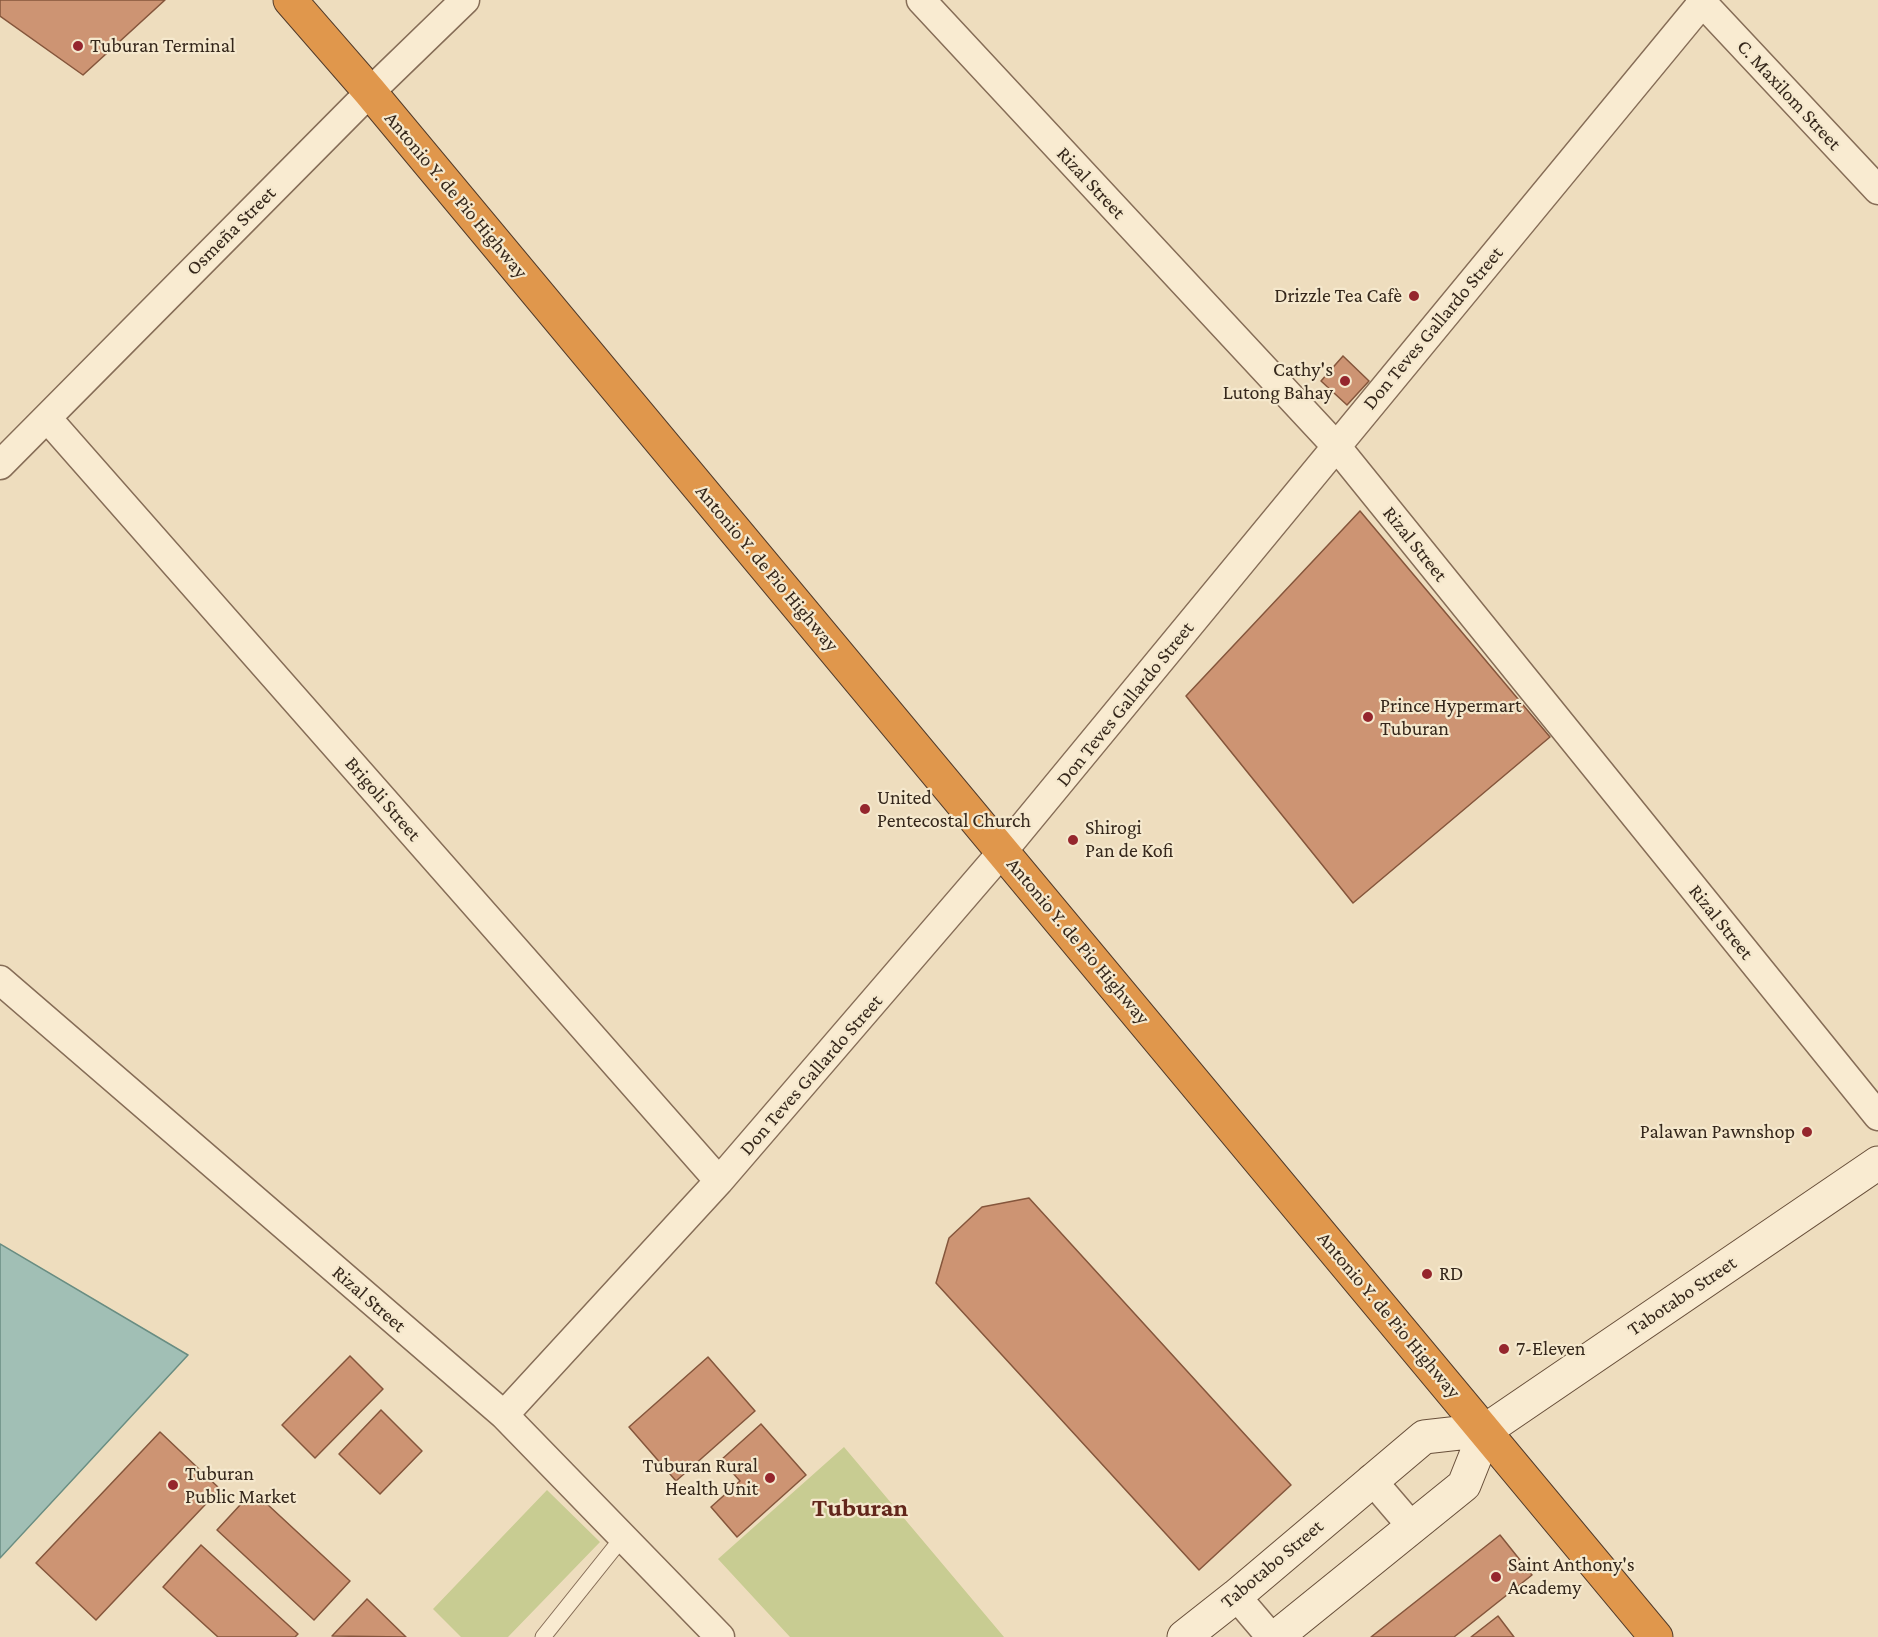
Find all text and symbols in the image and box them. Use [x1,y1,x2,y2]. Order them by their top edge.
place label: Tuburan Terminal [90,34,235,58]
street label: C. Maxilom Street [1732,35,1846,155]
marker: Tuburan Terminal [71,39,85,53]
street label: Antonio Y. de Pio Highway [379,107,533,283]
street label: Rizal Street [1052,142,1130,224]
street label: Osmeña Street [181,181,281,281]
street label: Don Teves Gallardo Street [1358,242,1508,414]
place label: Drizzle Tea Cafè [1274,284,1402,308]
marker: Drizzle Tea Cafè [1407,289,1421,303]
place label: Cathy's Lutong Bahay [1223,358,1333,405]
marker: Cathy's Lutong Bahay [1338,374,1352,388]
street label: Antonio Y. de Pio Highway [690,480,844,656]
street label: Rizal Street [1377,502,1453,586]
street label: Don Teves Gallardo Street [1051,617,1199,791]
place label: Prince Hypermart Tuburan [1380,694,1522,741]
marker: Prince Hypermart Tuburan [1361,710,1375,724]
street label: Brigoli Street [340,752,426,846]
place label: United Pentecostal Church [877,786,1031,833]
marker: United Pentecostal Church [858,802,872,816]
place label: Shirogi Pan de Kofi [1085,816,1173,863]
marker: Shirogi Pan de Kofi [1066,833,1080,847]
street label: Antonio Y. de Pio Highway [1001,853,1155,1029]
street label: Rizal Street [1683,880,1759,964]
street label: Don Teves Gallardo Street [735,990,887,1160]
place label: Palawan Pawnshop [1640,1120,1795,1144]
marker: Palawan Pawnshop [1800,1125,1814,1139]
street label: Antonio Y. de Pio Highway [1312,1227,1466,1403]
street label: Tabotabo Street [1623,1251,1741,1341]
street label: Rizal Street [327,1260,411,1338]
place label: RD [1439,1262,1463,1286]
marker: RD [1420,1267,1434,1281]
place label: 7-Eleven [1516,1337,1586,1361]
marker: 7-Eleven [1497,1342,1511,1356]
place label: Tuburan Rural Health Unit [643,1454,758,1501]
place label: Tuburan Public Market [185,1462,296,1509]
marker: Tuburan Rural Health Unit [763,1471,777,1485]
marker: Tuburan Public Market [166,1478,180,1492]
district label: Tuburan [812,1492,908,1524]
street label: Tabotabo Street [1216,1514,1328,1614]
place label: Saint Anthony's Academy [1508,1553,1635,1600]
marker: Saint Anthony's Academy [1489,1570,1503,1584]

